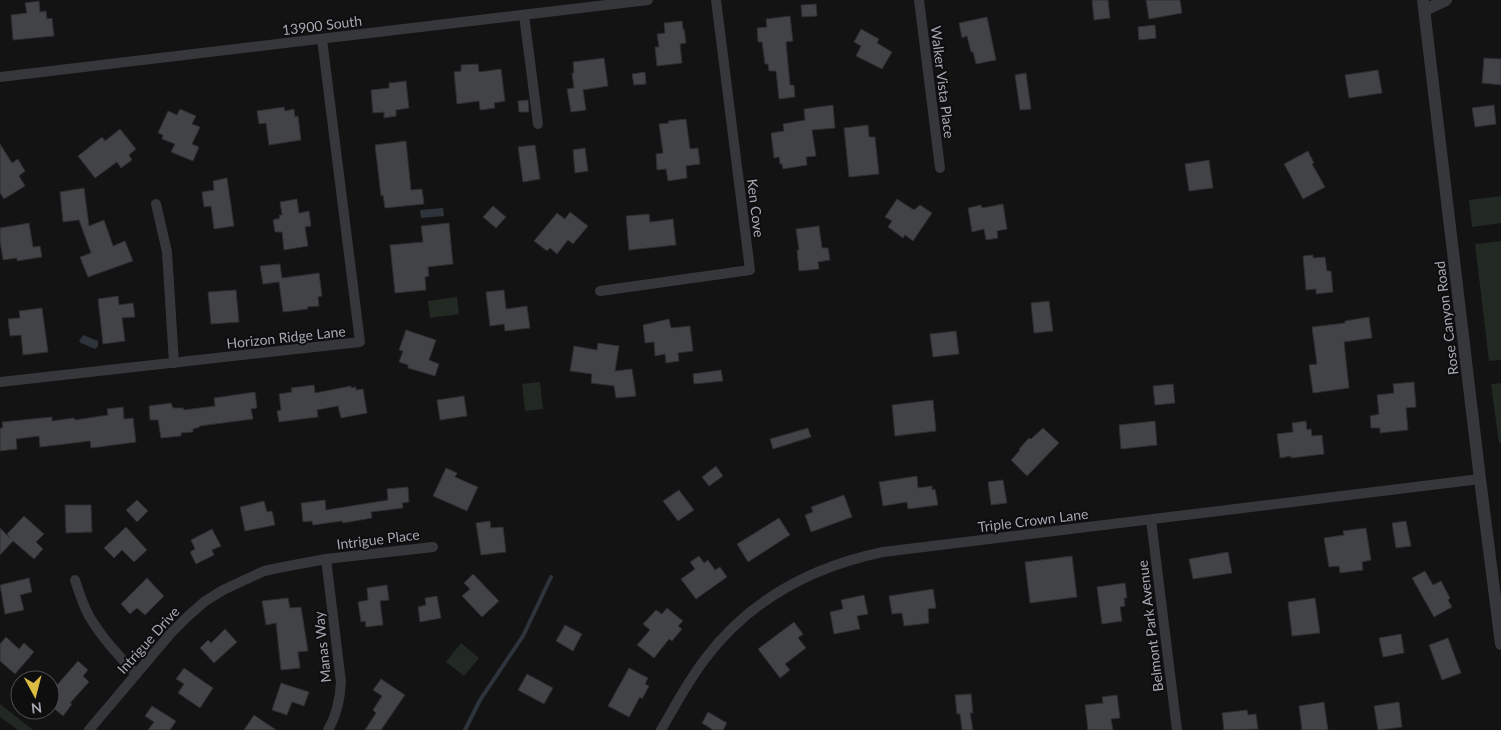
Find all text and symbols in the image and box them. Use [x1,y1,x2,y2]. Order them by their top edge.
street label: 13900 South [281,12,363,38]
street label: Walker Vista Place [928,25,958,139]
street label: Ken Cove [744,178,768,238]
street label: Rose Canyon Road [1431,260,1461,376]
street label: Horizon Ridge Lane [226,322,346,352]
street label: Triple Crown Lane [977,505,1089,535]
street label: Intrigue Place [335,525,421,553]
street label: Belmont Park Avenue [1134,559,1166,693]
street label: Intrigue Drive [113,603,183,677]
street label: Manas Way [310,610,334,684]
north arrow [10,670,60,720]
text: N [30,699,43,717]

